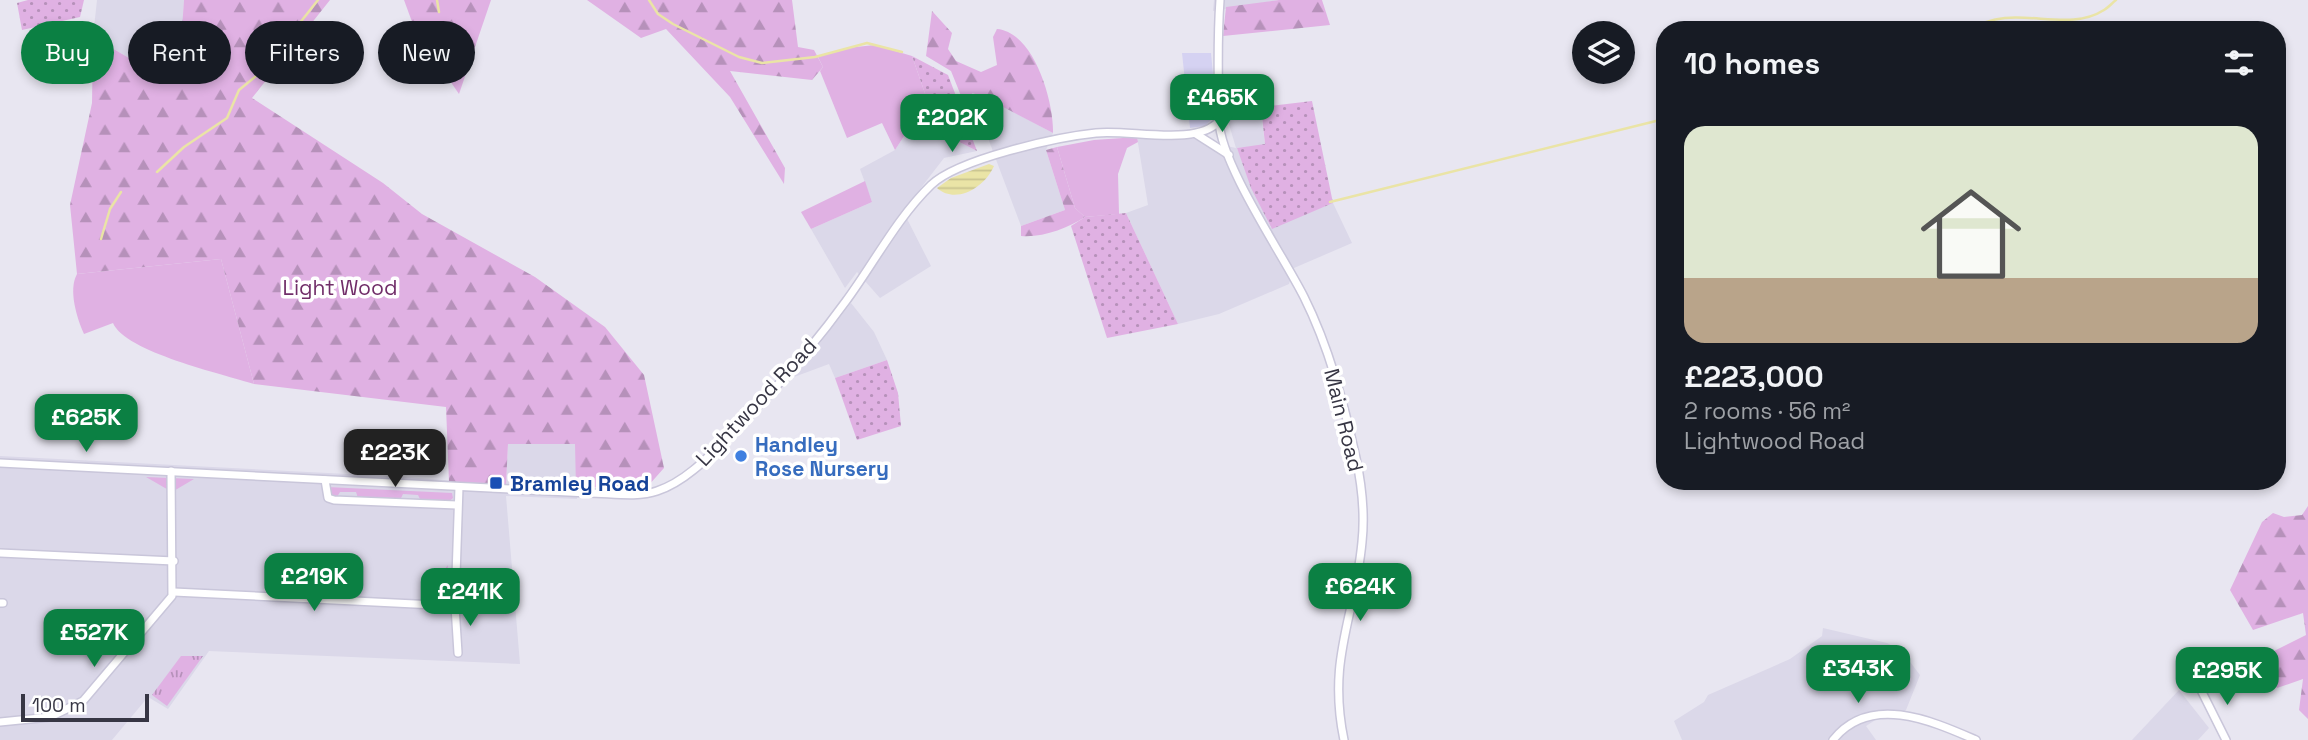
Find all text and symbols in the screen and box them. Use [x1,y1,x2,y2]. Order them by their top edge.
chip: Buy [21,21,114,84]
chip: Rent [128,21,231,84]
chip: Filters [245,21,364,84]
chip: New [378,21,475,84]
map controls [1572,21,1635,84]
button: layers [1572,21,1635,84]
text: 10 homes [1684,44,1820,83]
icon: filters [2220,44,2258,82]
pin: £465K [1173,74,1271,134]
text: £465K [1186,82,1258,112]
pin: £202K [903,94,1001,154]
text: £202K [916,102,988,132]
icon: home [1908,171,2034,297]
park label: Light Wood [282,274,398,301]
street label: Lightwood Road [690,332,822,472]
text: £223,000 [1684,357,1824,396]
street label: Main Road [1318,366,1370,474]
pin: £625K [37,394,135,454]
text: 2 rooms · 56 m² [1684,396,1850,426]
text: £625K [51,402,121,432]
text: Lightwood Road [1684,426,1865,456]
pin: £223K [346,430,444,489]
place label: Handley Rose Nursery [755,431,889,482]
text: £223K [360,437,430,467]
marker: Handley Rose Nursery [733,448,749,464]
place label: Bramley Road [510,470,650,497]
marker: Bramley Road [488,475,504,491]
pin: £219K [265,554,363,613]
text: £219K [280,561,348,591]
pin: £624K [1311,564,1409,623]
pin: £241K [421,568,519,628]
text: £624K [1324,571,1396,601]
text: £241K [437,576,503,606]
pin: £527K [45,610,143,669]
text: £527K [60,617,128,647]
pin: £343K [1809,646,1907,705]
pin: £295K [2178,648,2276,707]
text: £343K [1822,653,1894,683]
text: £295K [2192,655,2262,685]
scale bar [21,691,149,723]
text: 100 m [32,693,86,718]

